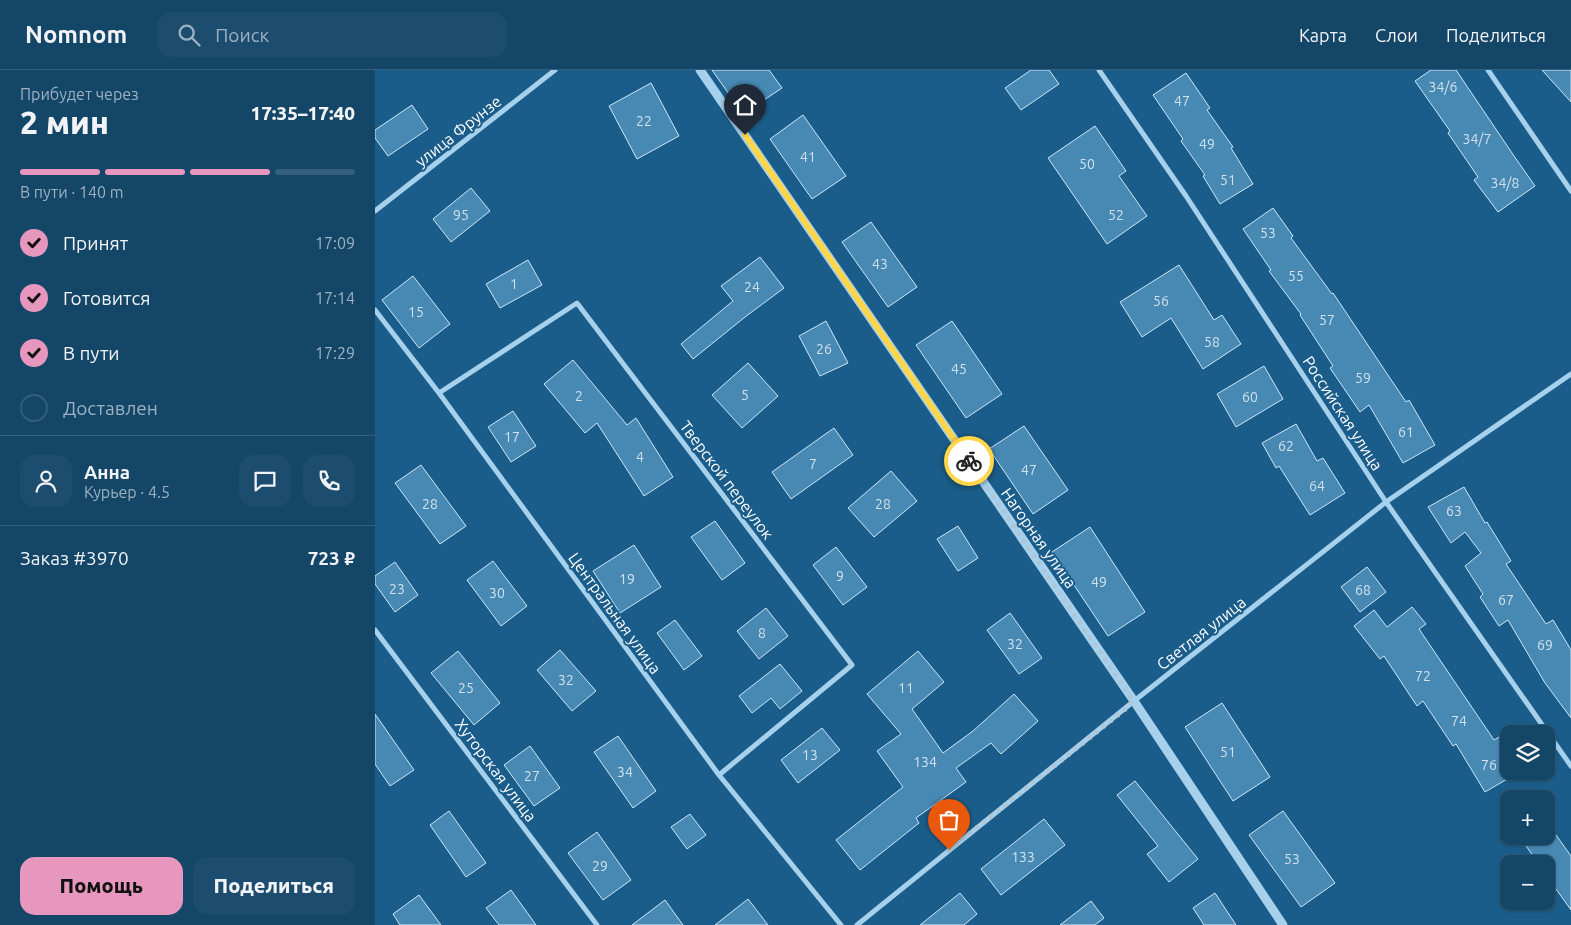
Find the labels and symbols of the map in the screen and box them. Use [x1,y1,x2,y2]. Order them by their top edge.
house number: 34/6 [1429,79,1458,95]
pin [724,84,766,135]
street label: улица Фрунзе [411,92,505,170]
house number: 47 [1174,93,1190,109]
house number: 22 [636,113,652,129]
house number: 34/7 [1463,131,1491,147]
house number: 49 [1199,136,1215,152]
house number: 41 [800,149,816,165]
house number: 50 [1079,156,1095,172]
house number: 51 [1220,172,1236,188]
house number: 34/8 [1491,175,1520,191]
house number: 95 [453,207,469,223]
house number: 52 [1108,207,1124,223]
house number: 53 [1260,225,1276,241]
house number: 43 [872,256,888,272]
house number: 55 [1288,268,1304,284]
house number: 1 [510,276,518,292]
house number: 24 [744,279,760,295]
house number: 56 [1153,293,1169,309]
house number: 15 [408,304,424,320]
house number: 57 [1319,312,1335,328]
house number: 58 [1204,334,1220,350]
house number: 26 [816,341,832,357]
street label: Российская улица [1299,353,1387,473]
house number: 45 [951,361,967,377]
house number: 59 [1355,370,1371,386]
house number: 5 [741,387,749,403]
house number: 2 [575,388,583,404]
house number: 60 [1242,389,1258,405]
street label: Тверской переулок [677,417,777,543]
house number: 61 [1398,424,1414,440]
house number: 17 [504,429,520,445]
courier [944,436,994,486]
house number: 62 [1278,438,1294,454]
house number: 4 [636,449,644,465]
house number: 7 [809,456,817,472]
house number: 47 [1021,462,1037,478]
house number: 64 [1309,478,1325,494]
street label: Нагорная улица [998,484,1080,592]
house number: 28 [422,496,438,512]
house number: 28 [875,496,891,512]
house number: 63 [1446,503,1462,519]
street label: Центральная улица [565,549,665,677]
house number: 9 [836,568,844,584]
house number: 19 [619,571,635,587]
house number: 49 [1091,574,1107,590]
house number: 23 [389,581,405,597]
house number: 68 [1355,582,1371,598]
house number: 30 [489,585,505,601]
house number: 67 [1498,592,1514,608]
street label: Светлая улица [1153,593,1249,673]
house number: 8 [758,625,766,641]
house number: 32 [1007,636,1023,652]
house number: 69 [1537,637,1553,653]
house number: 72 [1415,668,1431,684]
house number: 32 [558,672,574,688]
house number: 25 [458,680,474,696]
house number: 11 [898,680,914,696]
house number: 74 [1451,713,1467,729]
street label: Хуторская улица [452,715,540,825]
house number: 51 [1220,744,1236,760]
house number: 13 [802,747,818,763]
house number: 134 [913,754,937,770]
house number: 76 [1481,757,1497,773]
house number: 34 [617,764,633,780]
house number: 27 [524,768,540,784]
pin [928,799,970,850]
house number: 133 [1011,849,1035,865]
house number: 53 [1284,851,1300,867]
house number: 29 [592,858,608,874]

